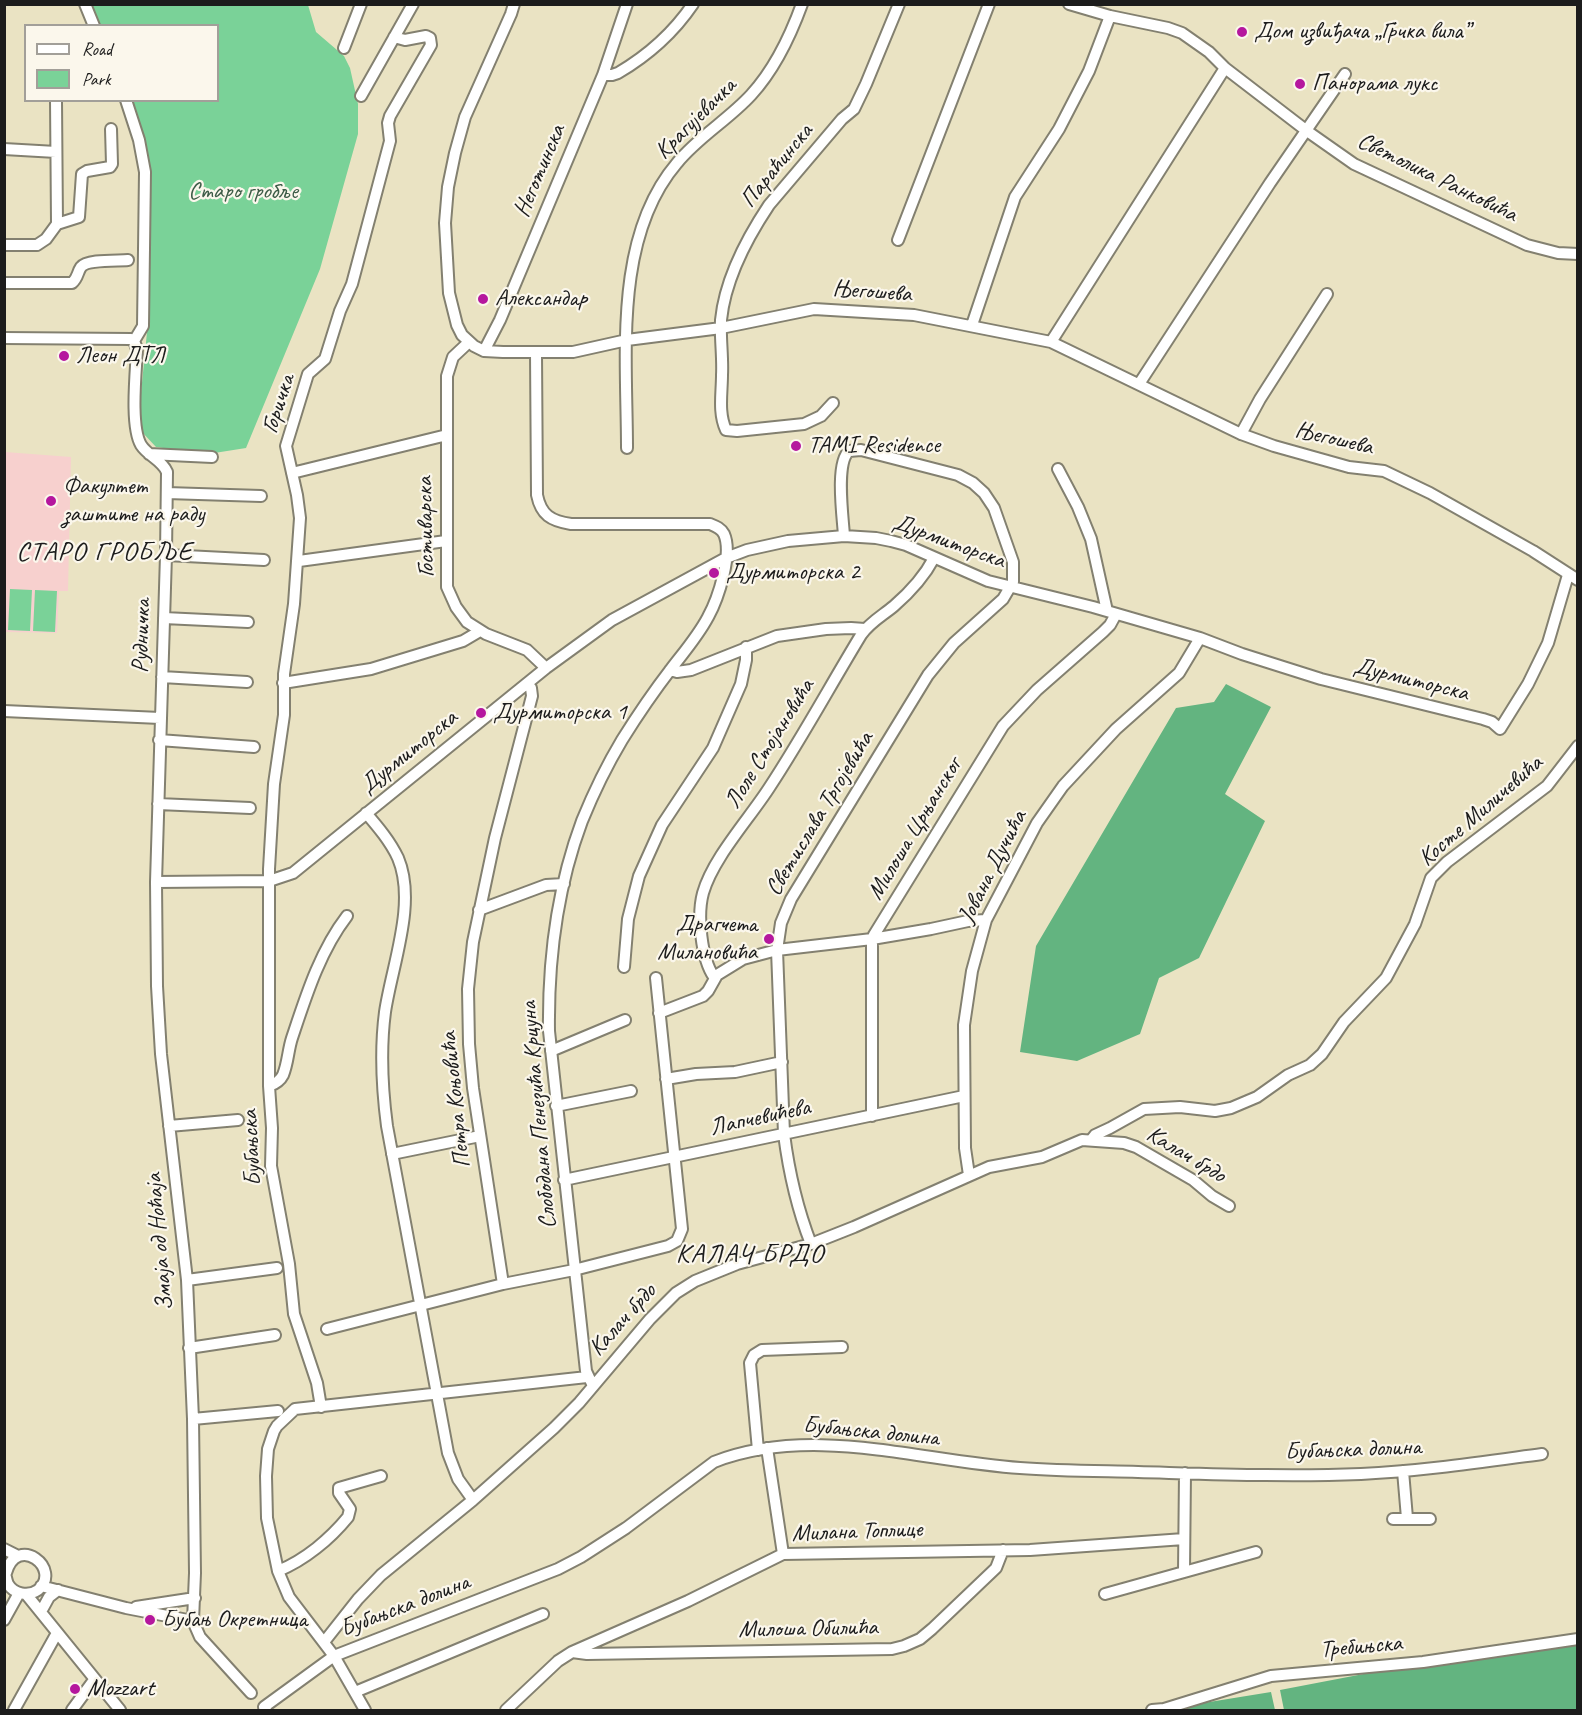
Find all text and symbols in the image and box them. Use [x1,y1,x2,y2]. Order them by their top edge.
place label: Дом извиђача „Грчка вила” [1254,18,1469,46]
legend [24,24,219,102]
marker: Дом извиђача „Грчка вила” [1235,25,1249,39]
text: Road [82,38,112,60]
text: Park [82,68,111,90]
place label: Панорама лукс [1312,70,1437,98]
street label: Крагујевачка [649,72,743,166]
marker: Панорама лукс [1293,77,1307,91]
street label: Параћинска [734,118,820,214]
street label: Неготинска [508,121,572,221]
street label: Светолика Ранковића [1352,127,1522,229]
park label: Старо гробље [188,178,298,206]
street label: Његошева [832,275,912,309]
place label: Александар [495,285,587,313]
marker: Александар [476,292,490,306]
place label: Леон ДТЛ [76,342,165,370]
marker: Леон ДТЛ [57,349,71,363]
street label: Горичка [256,371,302,437]
street label: Његошева [1292,416,1376,462]
place label: TAMI Residence [808,432,940,460]
marker: TAMI Residence [789,439,803,453]
place label: Факултет заштите на раду [63,473,204,529]
street label: Гостиварска [411,476,441,578]
marker: Факултет заштите на раду [44,494,58,508]
street label: Дурмиторска [889,508,1009,576]
district label: СТАРО ГРОБЉЕ [15,537,195,569]
place label: Дурмиторска 2 [726,559,860,587]
marker: Дурмиторска 2 [707,566,721,580]
street label: Рудничка [126,599,158,673]
street label: Дурмиторска [1351,652,1471,708]
street label: Лоле Стојановића [719,674,821,814]
place label: Дурмиторска 1 [493,699,627,727]
street label: Дурмиторска [354,704,464,800]
marker: Дурмиторска 1 [474,706,488,720]
street label: Светислава Тргојевића [760,727,880,901]
street label: Косте Миличевића [1413,749,1549,873]
street label: Милоша Црњанског [861,753,969,905]
street label: Јована Дучића [952,806,1034,928]
place label: Драгчета Милановића [657,911,757,967]
marker: Драгчета Милановића [762,932,776,946]
street label: Слободана Пенезића Крцуна [515,1000,563,1230]
street label: Петра Коњовића [435,1031,477,1169]
street label: Лапчевићева [707,1093,813,1143]
street label: Бубањска [236,1109,268,1187]
street label: Калач брдо [1141,1120,1231,1190]
street label: Змаја од Ноћаја [140,1172,180,1312]
district label: КАЛАЧ БРДО [674,1239,826,1271]
street label: Калач брдо [583,1278,663,1362]
street label: Бубањска долина [802,1411,940,1453]
street label: Бубањска долина [1284,1433,1422,1467]
street label: Милана Топлице [791,1515,923,1549]
street label: Бубањска долина [336,1568,474,1644]
place label: Бубањ Окретница [162,1606,307,1634]
marker: Бубањ Окретница [143,1613,157,1627]
street label: Милоша Обилића [738,1613,878,1645]
street label: Требињска [1319,1629,1403,1665]
place label: Mozzart [87,1675,154,1703]
marker: Mozzart [68,1682,82,1696]

